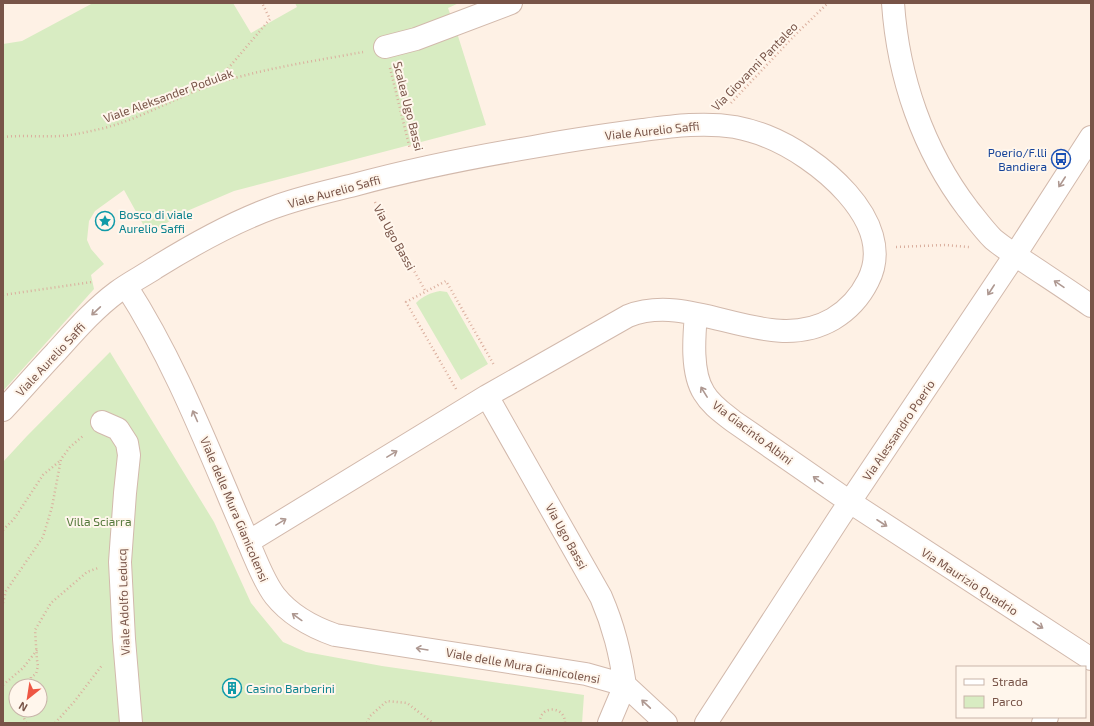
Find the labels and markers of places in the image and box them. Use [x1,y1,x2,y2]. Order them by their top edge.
place label: Poerio/F.lli Bandiera [988,145,1047,173]
bus stop icon: Poerio/F.lli Bandiera [1050,148,1072,170]
place label: Bosco di viale Aurelio Saffi [119,207,193,235]
place icon: Bosco di viale Aurelio Saffi [94,210,116,232]
building icon: Casino Barberini [221,677,243,699]
place label: Casino Barberini [246,681,335,695]

